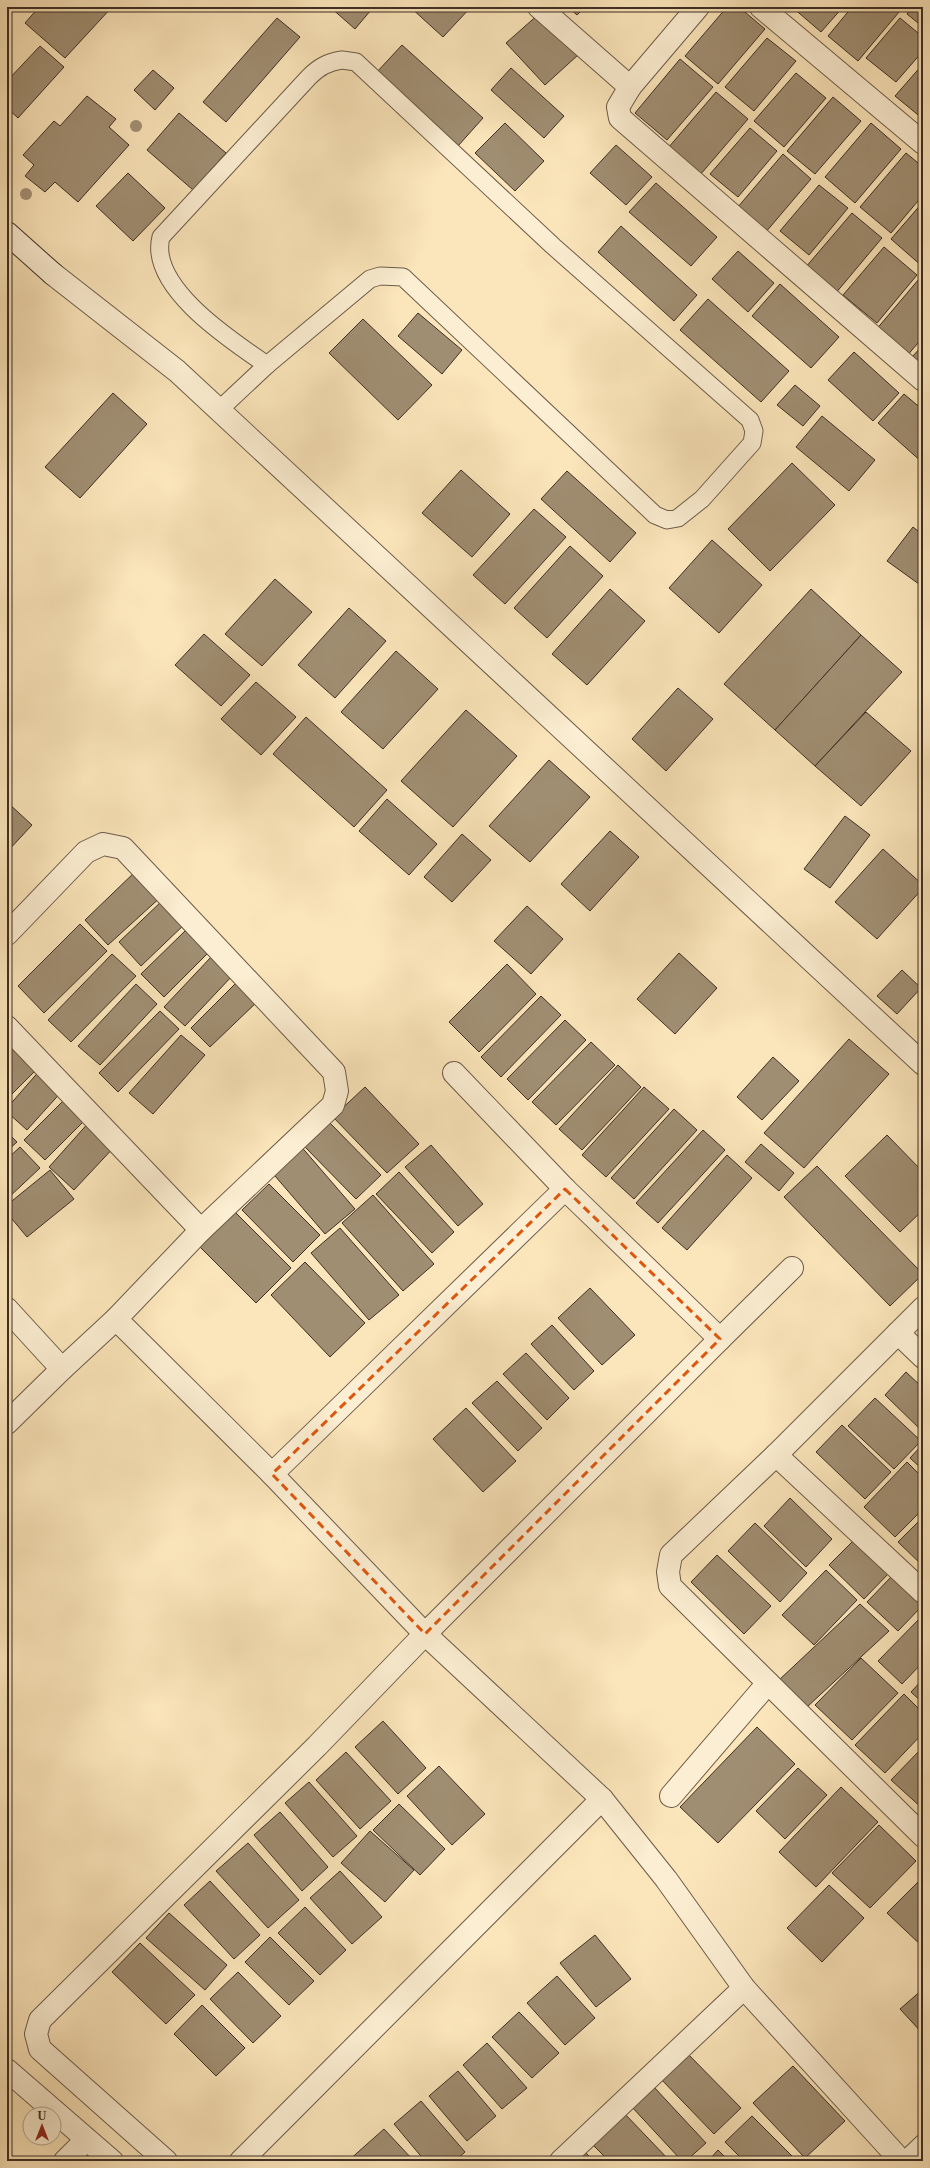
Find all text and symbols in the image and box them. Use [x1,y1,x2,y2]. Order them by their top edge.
north arrow [22,2106,62,2146]
text: U [38,2109,47,2123]

